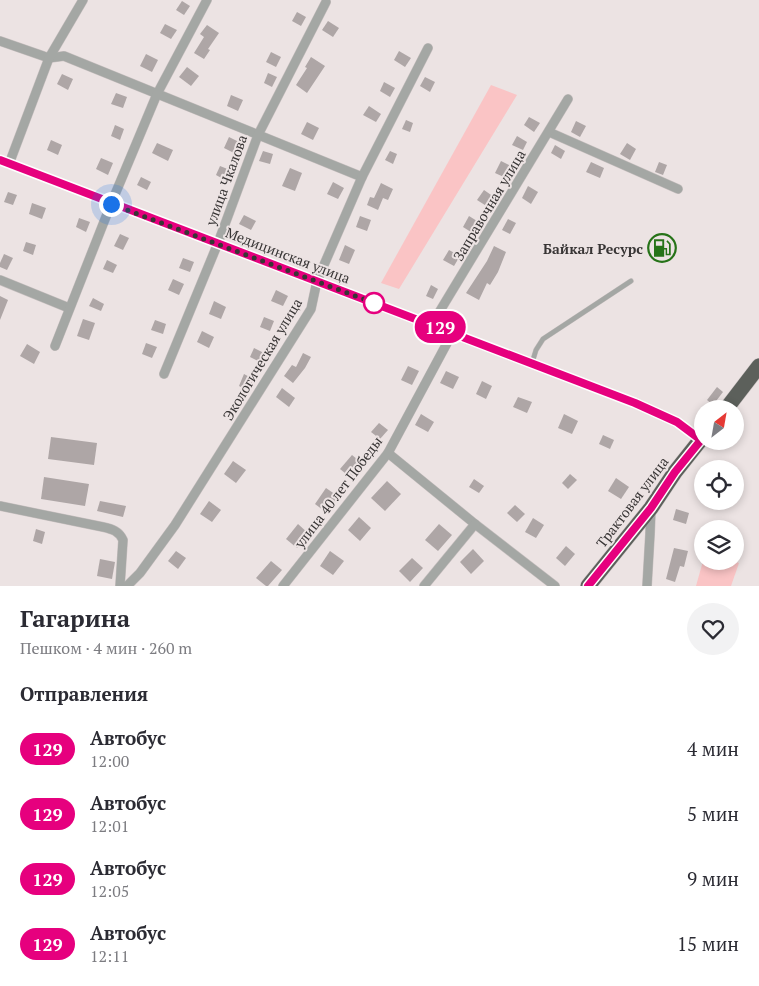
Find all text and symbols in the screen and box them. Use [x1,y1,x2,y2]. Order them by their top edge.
street label: улица Чкалова [200,132,251,229]
street label: Заправочная улица [448,146,530,264]
your location [99,192,124,217]
street label: Медицинская улица [223,223,353,287]
fuel station icon: Байкал Ресурс [647,233,677,263]
place label: Байкал Ресурс [543,239,643,258]
unlabelled marker [363,292,385,314]
street label: Экологическая улица [218,295,306,423]
line badge: 129 [411,311,469,343]
text: 129 [425,315,455,339]
north arrow [694,400,744,450]
map controls [694,400,744,570]
street label: улица 40 лет Победы [289,432,386,553]
street label: Трактовая улица [592,453,672,551]
button: locate [694,460,744,510]
button: layers [694,520,744,570]
text: Гагарина [20,602,130,634]
button: heart [687,603,739,655]
text: Пешком · 4 мин · 260 m [20,637,192,659]
text: Отправления [20,681,148,706]
text: Автобус [90,725,166,750]
text: 4 мин [687,736,739,761]
text: 129 [32,737,63,761]
text: 12:00 [90,750,129,772]
text: Автобус [90,790,166,815]
text: 5 мин [687,801,739,826]
text: 129 [32,802,63,826]
text: 12:01 [90,815,129,837]
text: Автобус [90,855,166,880]
text: 9 мин [687,866,739,891]
text: 129 [32,867,63,891]
text: 12:05 [90,880,129,902]
text: Автобус [90,920,166,945]
text: 15 мин [677,931,739,956]
text: 129 [32,932,63,956]
text: 12:11 [90,945,129,967]

